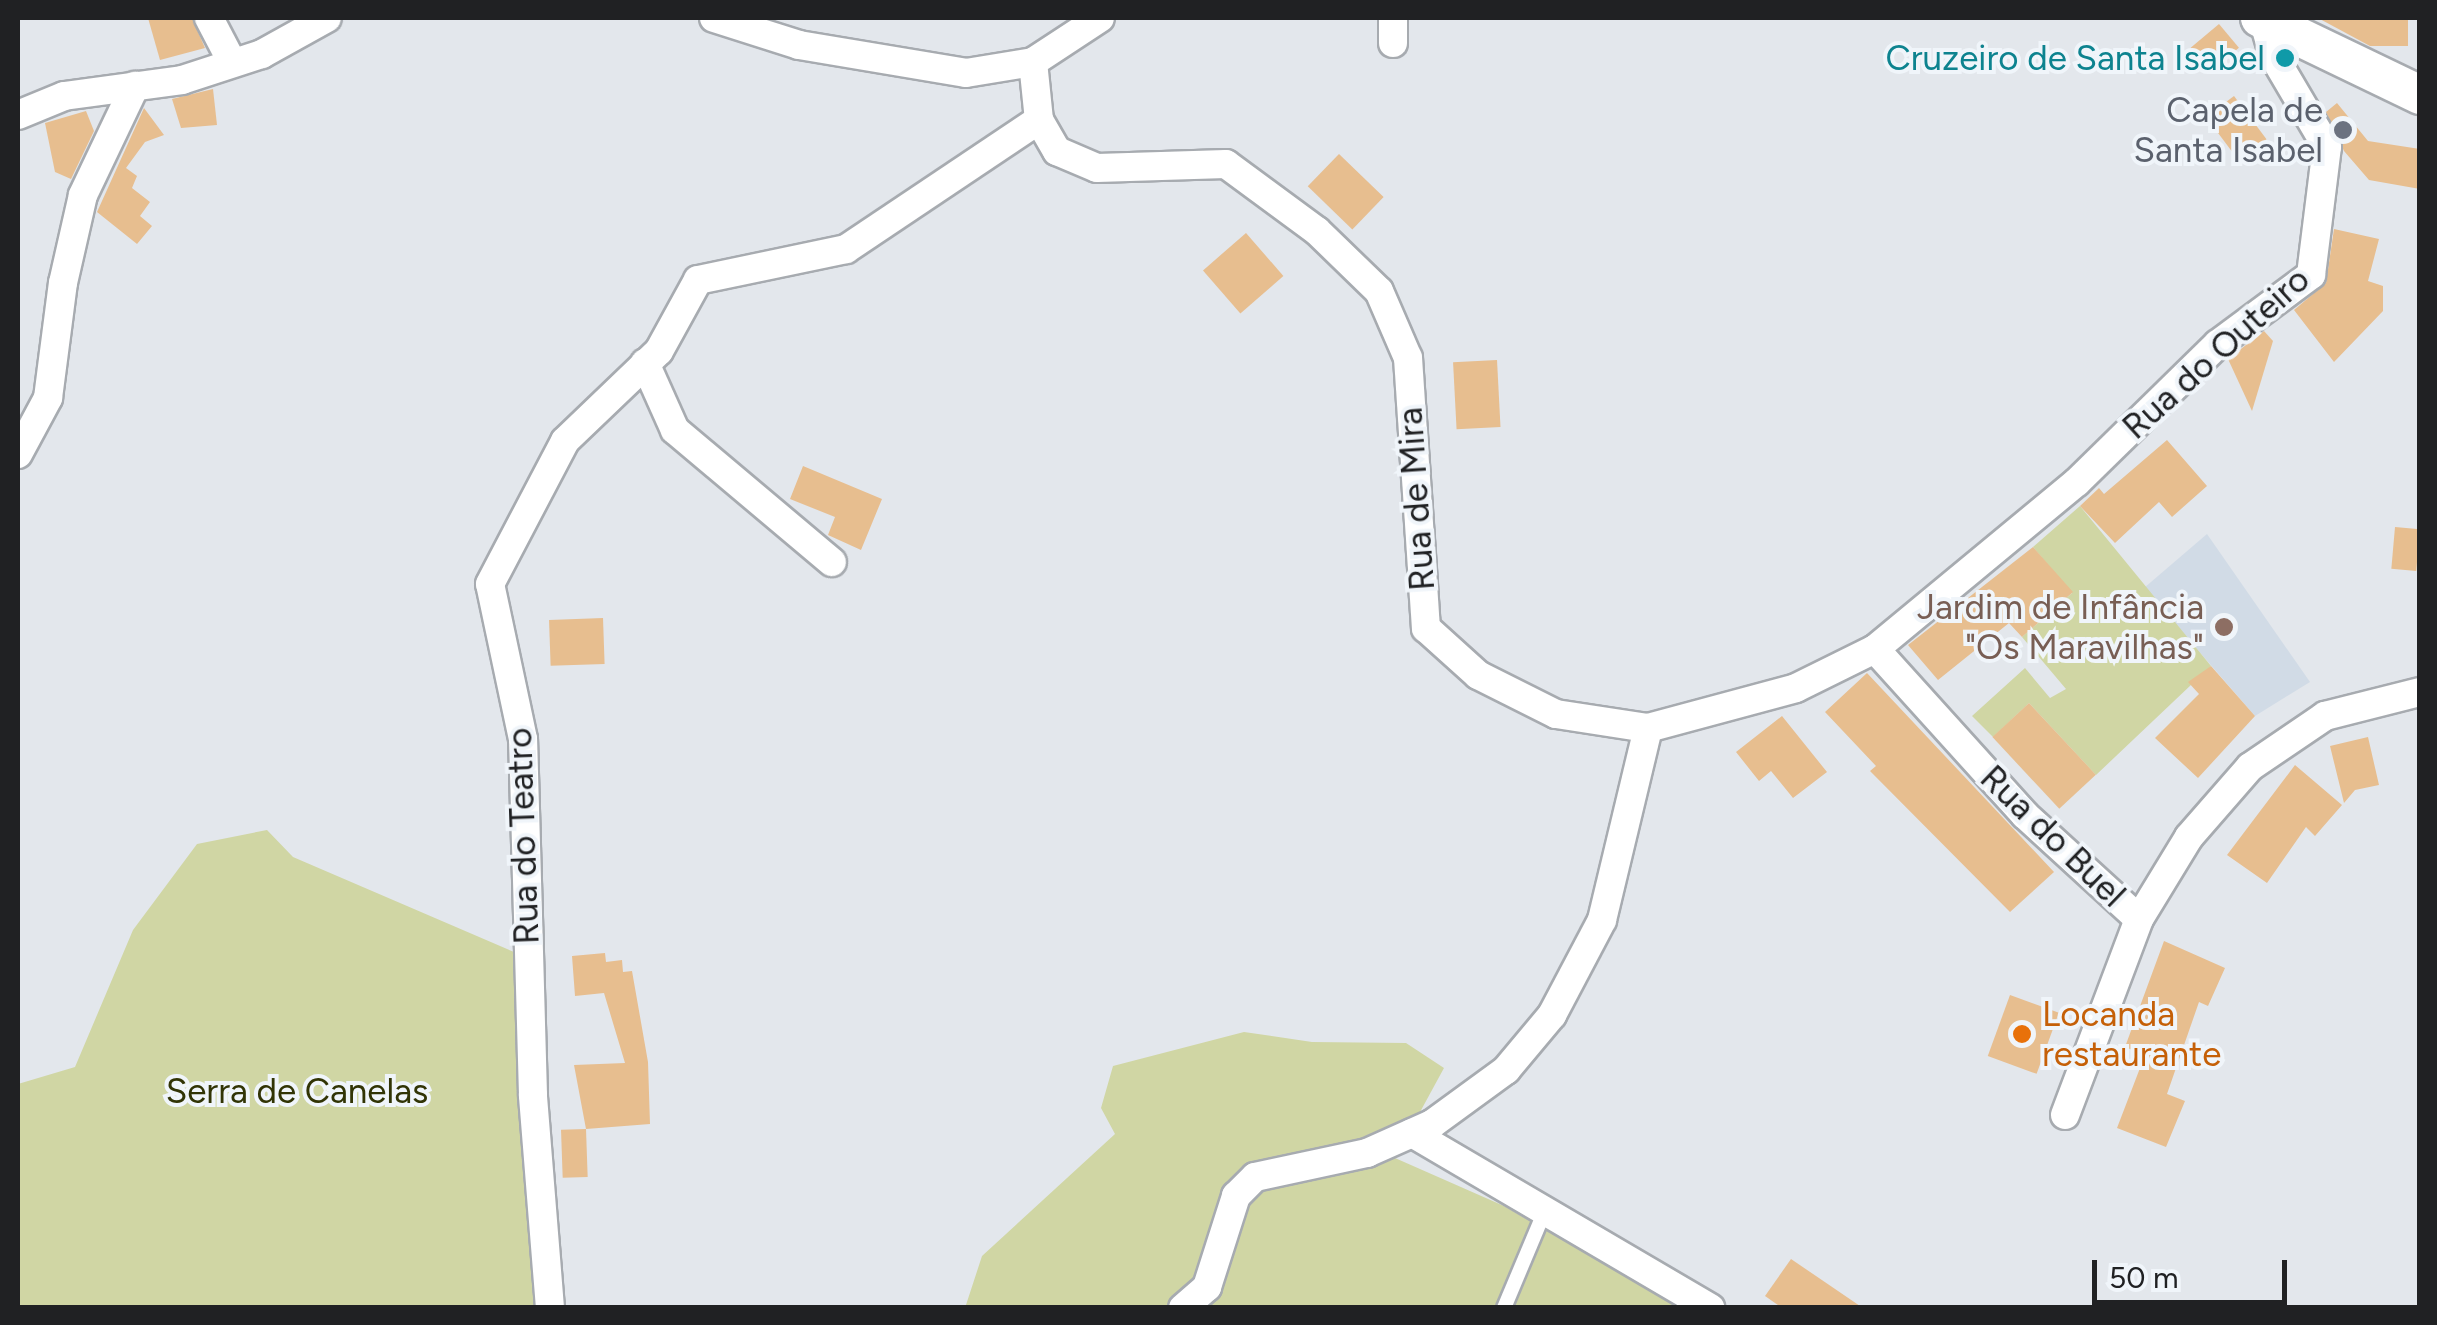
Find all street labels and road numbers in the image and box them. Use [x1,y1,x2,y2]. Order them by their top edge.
street label: Rua do Outeiro [2114,258,2318,448]
street label: Rua de Mira [1389,406,1443,592]
street label: Rua do Teatro [498,727,548,945]
street label: Rua do Buel [1972,757,2134,915]

